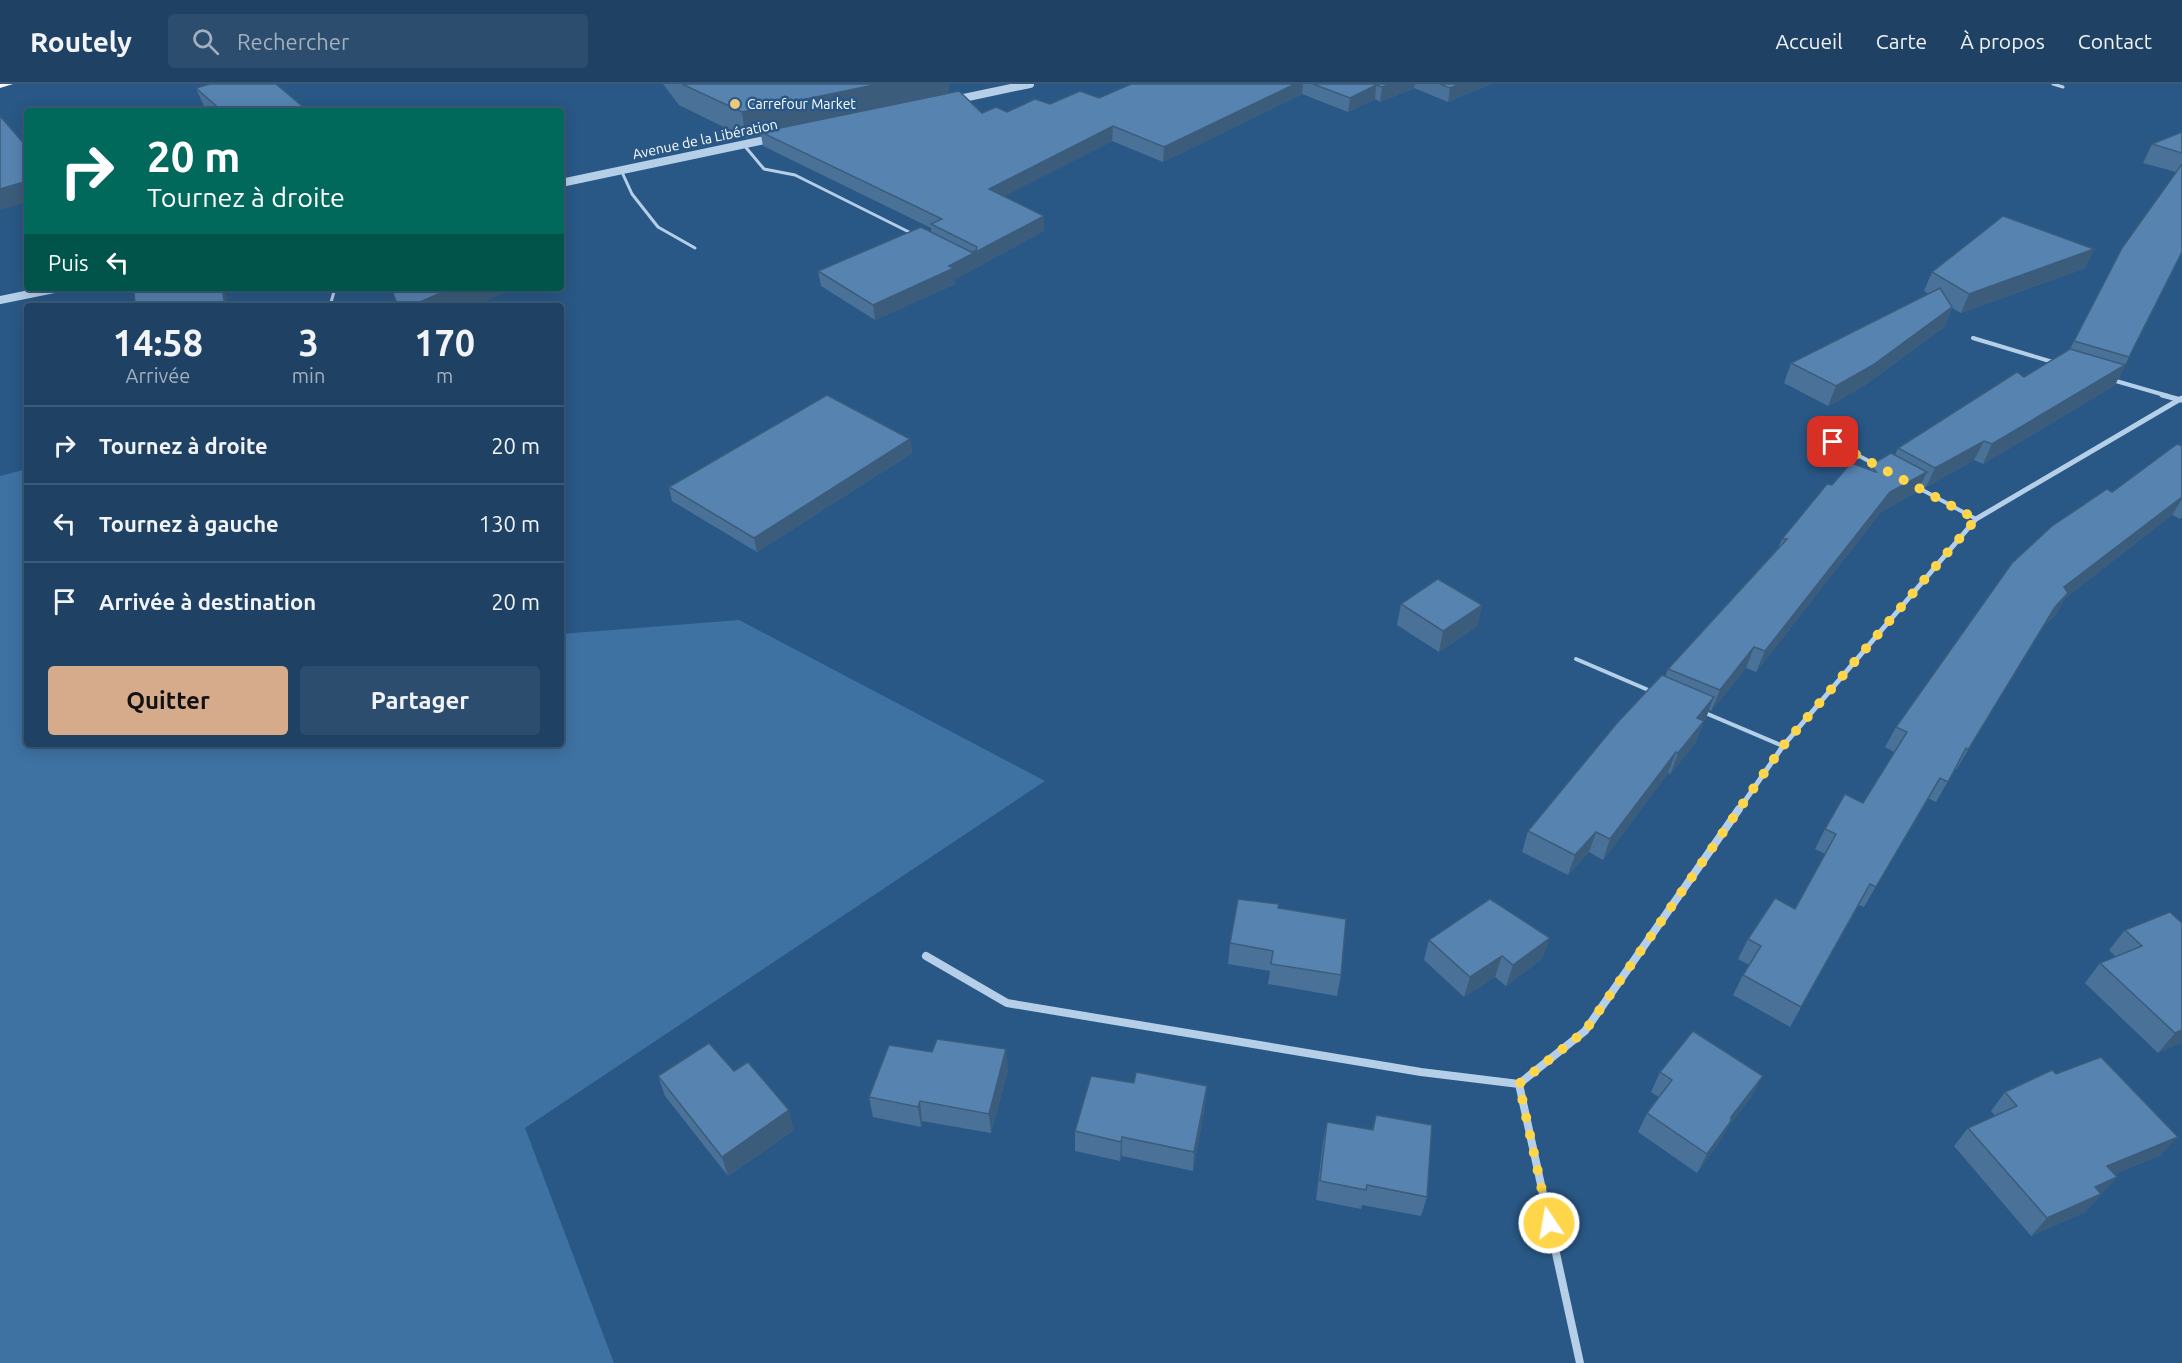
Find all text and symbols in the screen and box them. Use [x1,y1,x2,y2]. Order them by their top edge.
search box [168,14,588,68]
icon: search [189,25,222,58]
text: Routely [30,26,132,57]
text: Rechercher [237,29,349,54]
text: Accueil [1775,29,1843,53]
text: Carte [1876,29,1927,53]
text: À propos [1960,29,2045,53]
text: Contact [2078,29,2152,53]
place label: Carrefour Market [747,96,856,112]
marker: Carrefour Market [728,97,742,111]
street label: Avenue de la Libération [631,116,779,162]
icon: right [48,132,126,210]
text: 20 m [147,133,241,180]
text: Tournez à droite [147,182,345,212]
icon: left [101,246,134,279]
text: Puis [48,250,89,275]
text: 14:58 [113,322,203,363]
text: 3 [298,322,319,363]
text: 170 [414,322,475,363]
text: Arrivée [126,364,190,387]
text: min [292,364,325,387]
text: m [436,364,453,387]
pin [1807,416,1858,467]
icon: arrive [1816,425,1849,458]
icon: right [48,429,81,462]
text: Tournez à droite [99,433,268,458]
text: 20 m [491,433,540,458]
icon: left [48,507,81,540]
text: Tournez à gauche [99,511,279,536]
text: 130 m [479,511,540,536]
icon: arrive [48,585,81,618]
text: Arrivée à destination [99,589,316,614]
text: 20 m [491,589,540,614]
button: Quitter [48,666,288,735]
button: Partager [300,666,540,735]
position arrow [1517,1191,1581,1255]

